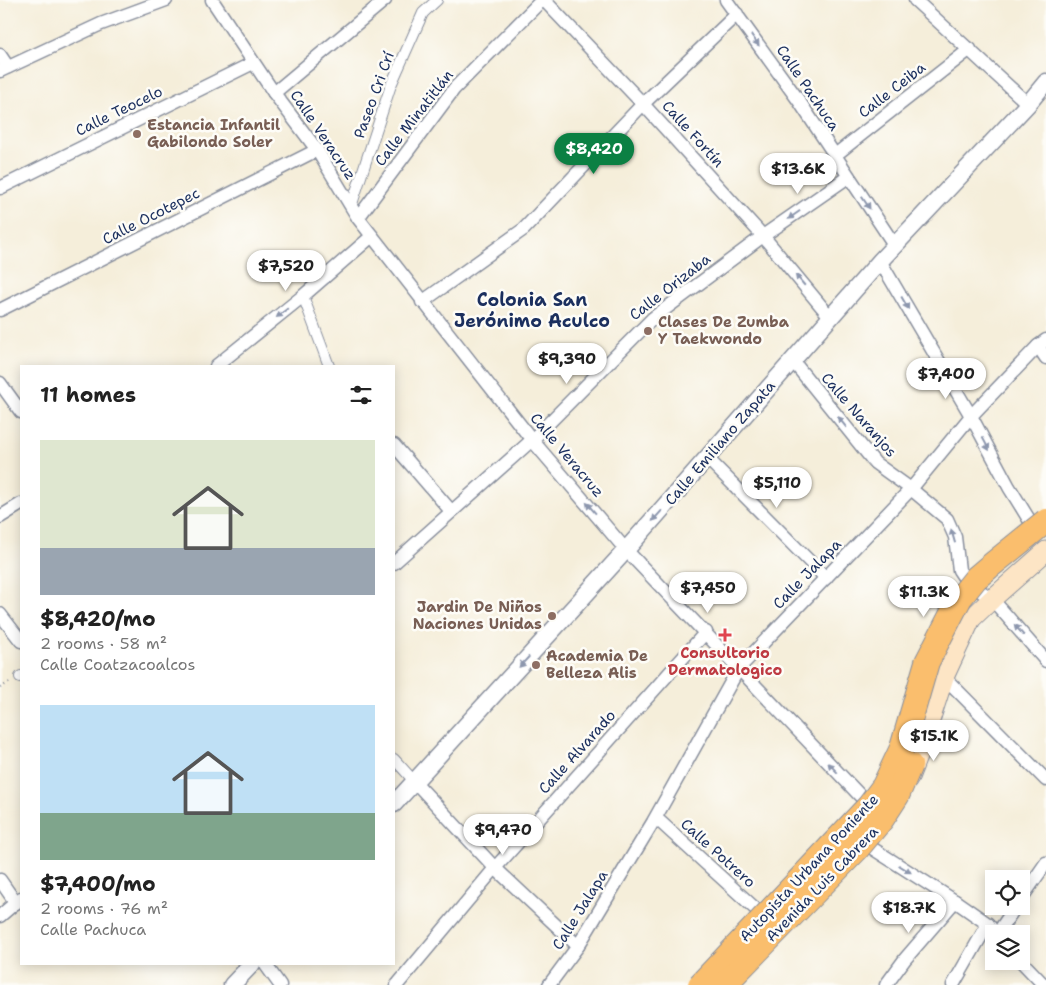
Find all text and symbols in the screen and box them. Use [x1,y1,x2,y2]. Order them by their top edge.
one-way arrow [750,33,760,46]
street label: Calle Pachuca [772,41,844,135]
street label: Paseo Cri Crí [349,48,399,141]
street label: Calle Ceiba [854,57,930,123]
street label: Calle Minatitlán [370,66,458,170]
street label: Calle Teocelo [72,81,166,141]
street label: Calle Veracruz [285,86,361,184]
street label: Calle Fortín [658,96,728,172]
place label: Estancia Infantil Gabilondo Soler [147,115,280,152]
marker: Estancia Infantil Gabilondo Soler [131,128,143,140]
pin: $8,420 [553,132,635,175]
text: $8,420 [565,138,623,159]
pin: $13.6K [757,152,839,195]
text: $13.6K [771,158,825,179]
street label: Calle Ocotepec [99,183,203,249]
one-way arrow [861,196,871,210]
one-way arrow [787,210,800,220]
street label: Calle Orizaba [625,249,715,325]
pin: $7,520 [245,250,327,292]
text: $7,520 [258,255,314,276]
one-way arrow [794,275,806,287]
district label: Colonia San Jerónimo Aculco [454,288,610,333]
one-way arrow [901,296,909,311]
one-way arrow [275,308,288,319]
place label: Clases De Zumba Y Taekwondo [658,312,790,349]
marker: Clases De Zumba Y Taekwondo [642,325,654,337]
pin: $9,390 [526,342,608,385]
text: $9,390 [538,348,596,369]
pin: $7,400 [905,358,987,400]
text: $7,400 [917,363,975,384]
street label: Calle Naranjos [817,368,901,462]
street label: Calle Emiliano Zapata [660,376,780,510]
text: 11 homes [40,381,136,409]
icon: filters [347,381,375,409]
street label: Calle Veracruz [526,409,608,501]
one-way arrow [837,416,848,429]
one-way arrow [982,437,990,451]
pin: $5,110 [736,466,818,509]
text: $5,110 [753,472,801,493]
icon: home [163,473,253,563]
one-way arrow [585,503,597,515]
one-way arrow [651,509,662,522]
one-way arrow [949,529,957,544]
street label: Calle Jalapa [768,534,846,613]
pin: $7,450 [667,572,749,614]
pin: $11.3K [883,576,965,618]
text: $7,450 [680,577,736,598]
text: $11.3K [899,581,949,602]
place label: Jardin De Niños Naciones Unidas [413,597,542,634]
text: $8,420/mo [40,605,156,633]
marker: Jardin De Niños Naciones Unidas [546,610,558,622]
one-way arrow [1013,624,1025,636]
marker: Consultorio Dermatologico [718,628,732,642]
text: 2 rooms · 58 m² [40,633,167,654]
place label: Consultorio Dermatologico [668,643,782,680]
place label: Academia De Belleza Alis [546,646,648,683]
text: Calle Coatzacoalcos [40,654,195,675]
one-way arrow [518,655,530,667]
marker: Academia De Belleza Alis [530,659,542,671]
street label: Calle Alvarado [534,706,620,798]
pin: $15.1K [893,720,975,762]
text: $15.1K [910,725,958,746]
icon: home [163,738,253,828]
one-way arrow [827,762,839,774]
street label: Autopista Urbana Poniente [735,790,883,946]
pin: $9,470 [462,814,544,856]
street label: Calle Potrero [676,814,760,892]
text: $9,470 [474,819,532,840]
street label: Avenida Luis Cabrera [762,821,883,946]
one-way arrow [899,865,912,874]
street label: Calle Jalapa [548,866,613,954]
text: $7,400/mo [40,870,156,898]
map controls [985,870,1030,970]
button: locate [985,870,1030,915]
pin: $18.7K [868,892,950,934]
text: $18.7K [882,897,936,918]
text: 2 rooms · 76 m² [40,898,168,919]
text: Calle Pachuca [40,919,146,940]
button: layers [985,925,1030,970]

